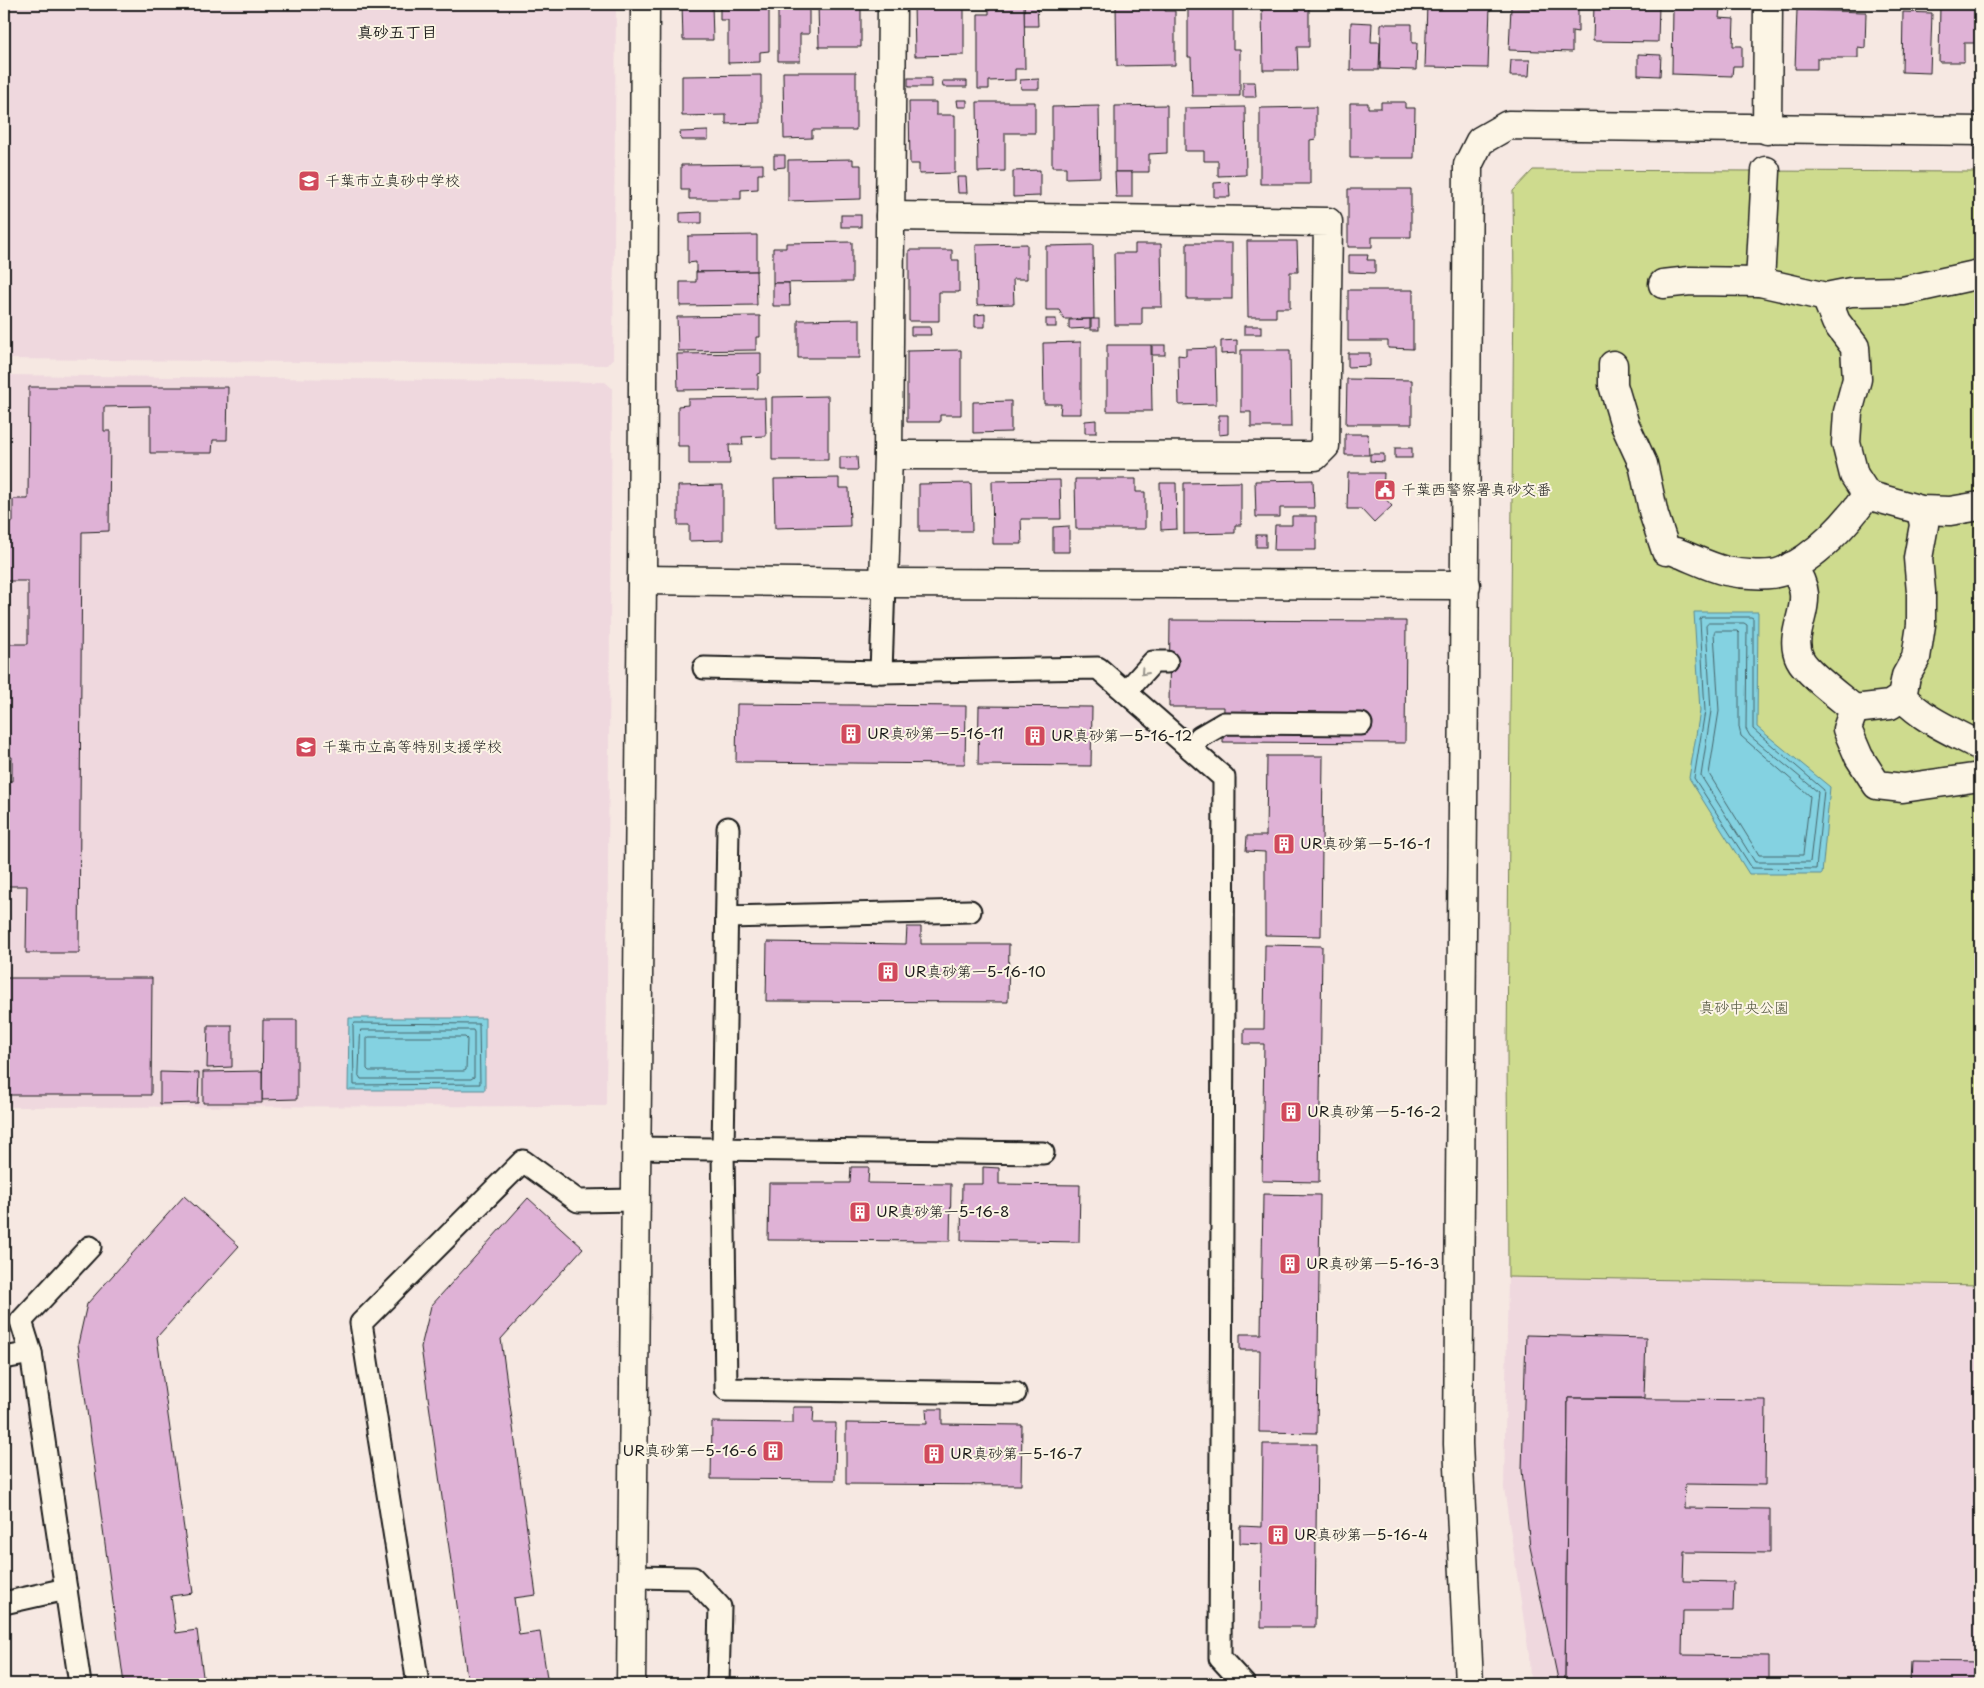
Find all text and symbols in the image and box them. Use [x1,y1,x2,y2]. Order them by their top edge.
district label: 真砂五丁目 [357,19,437,43]
place label: 千葉市立真砂中学校 [325,168,460,191]
school or university icon: 千葉市立真砂中学校 [297,169,321,193]
place label: 千葉西警察署真砂交番 [1401,477,1551,500]
public building icon: 千葉西警察署真砂交番 [1373,478,1397,502]
one-way arrow [1141,666,1150,675]
place label: UR真砂第一5-16-11 [867,721,1004,744]
building icon: UR真砂第一5-16-11 [839,722,863,746]
place label: UR真砂第一5-16-12 [1051,723,1192,746]
building icon: UR真砂第一5-16-12 [1023,724,1047,748]
place label: 千葉市立高等特別支援学校 [322,734,502,757]
school or university icon: 千葉市立高等特別支援学校 [294,735,318,759]
place label: UR真砂第一5-16-1 [1300,831,1431,854]
building icon: UR真砂第一5-16-1 [1272,832,1296,856]
place label: UR真砂第一5-16-10 [904,959,1046,982]
building icon: UR真砂第一5-16-10 [876,960,900,984]
park label: 真砂中央公園 [1699,995,1789,1018]
place label: UR真砂第一5-16-2 [1307,1099,1441,1122]
building icon: UR真砂第一5-16-2 [1279,1100,1303,1124]
place label: UR真砂第一5-16-8 [876,1199,1009,1222]
building icon: UR真砂第一5-16-8 [848,1200,872,1224]
place label: UR真砂第一5-16-3 [1306,1251,1439,1274]
building icon: UR真砂第一5-16-3 [1278,1252,1302,1276]
place label: UR真砂第一5-16-6 [622,1438,757,1461]
building icon: UR真砂第一5-16-6 [761,1439,785,1463]
place label: UR真砂第一5-16-7 [950,1441,1083,1464]
building icon: UR真砂第一5-16-7 [922,1442,946,1466]
place label: UR真砂第一5-16-4 [1294,1522,1428,1545]
building icon: UR真砂第一5-16-4 [1266,1523,1290,1547]

